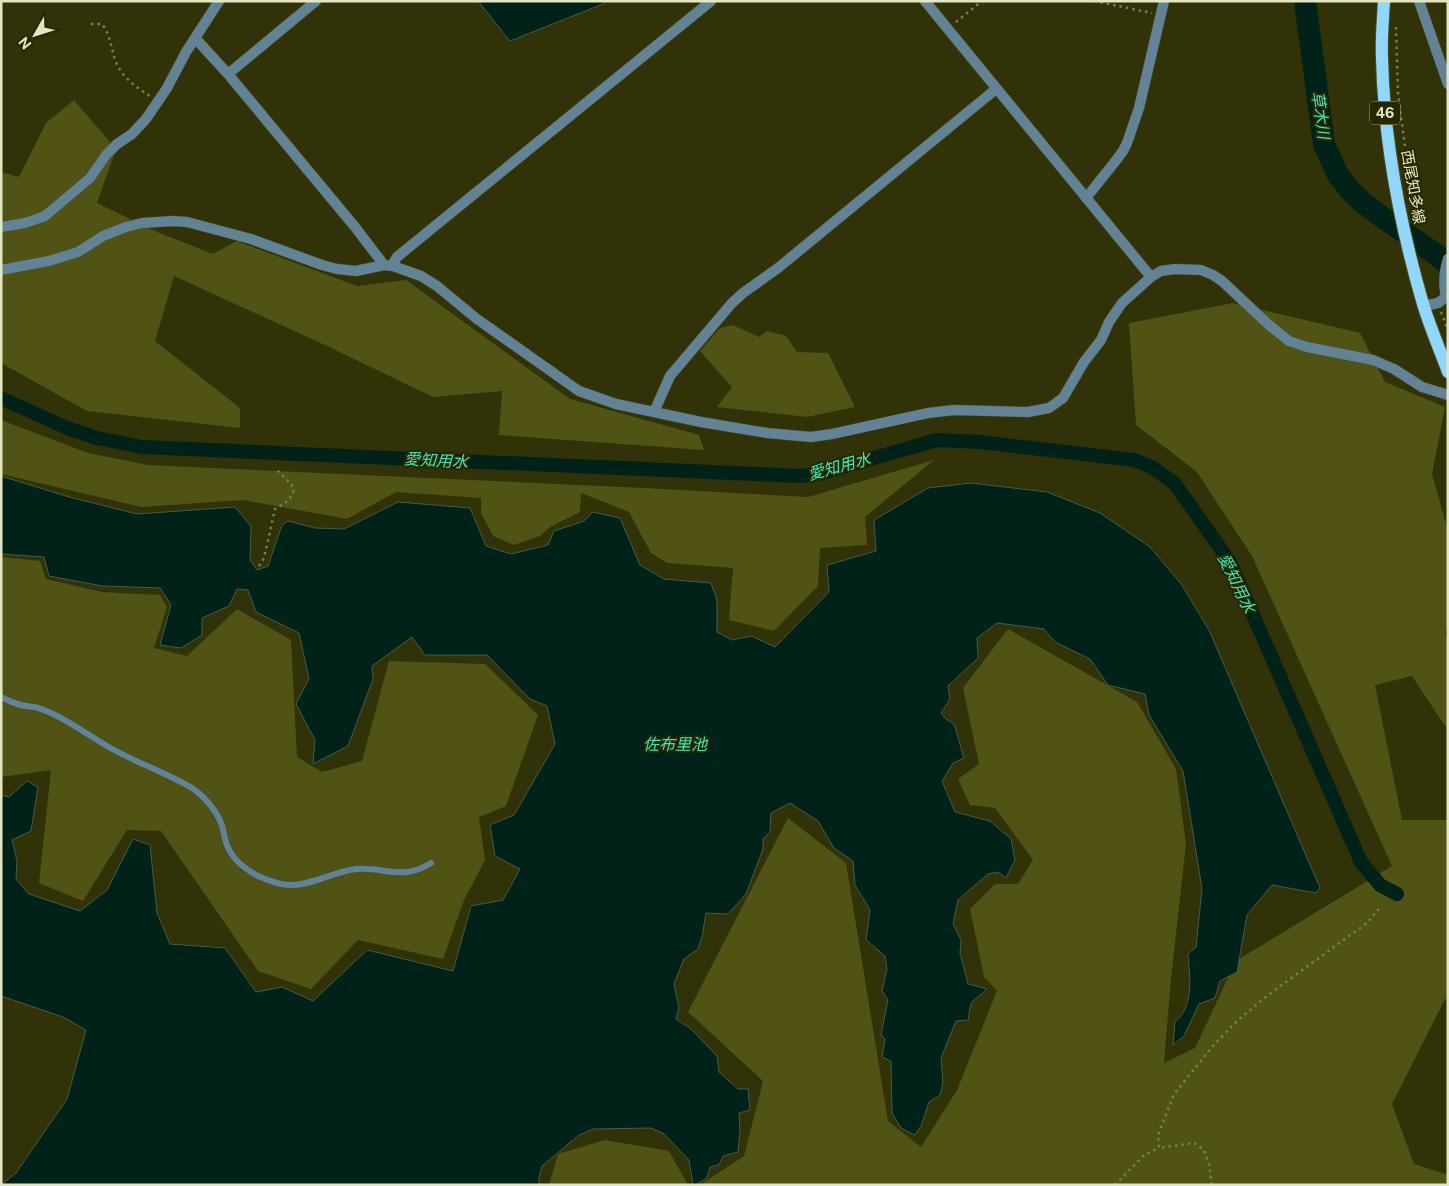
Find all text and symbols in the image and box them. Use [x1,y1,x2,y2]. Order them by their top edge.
north arrow [10,10,60,60]
text: N [15,34,35,52]
water label: 草木川 [1308,90,1334,142]
road number: 46 [1370,102,1400,125]
street label: 西尾知多線 [1399,148,1428,225]
water label: 愛知用水 [404,449,470,472]
water label: 愛知用水 [806,449,874,484]
water label: 愛知用水 [1214,550,1260,618]
water label: 佐布里池 [643,735,709,754]

